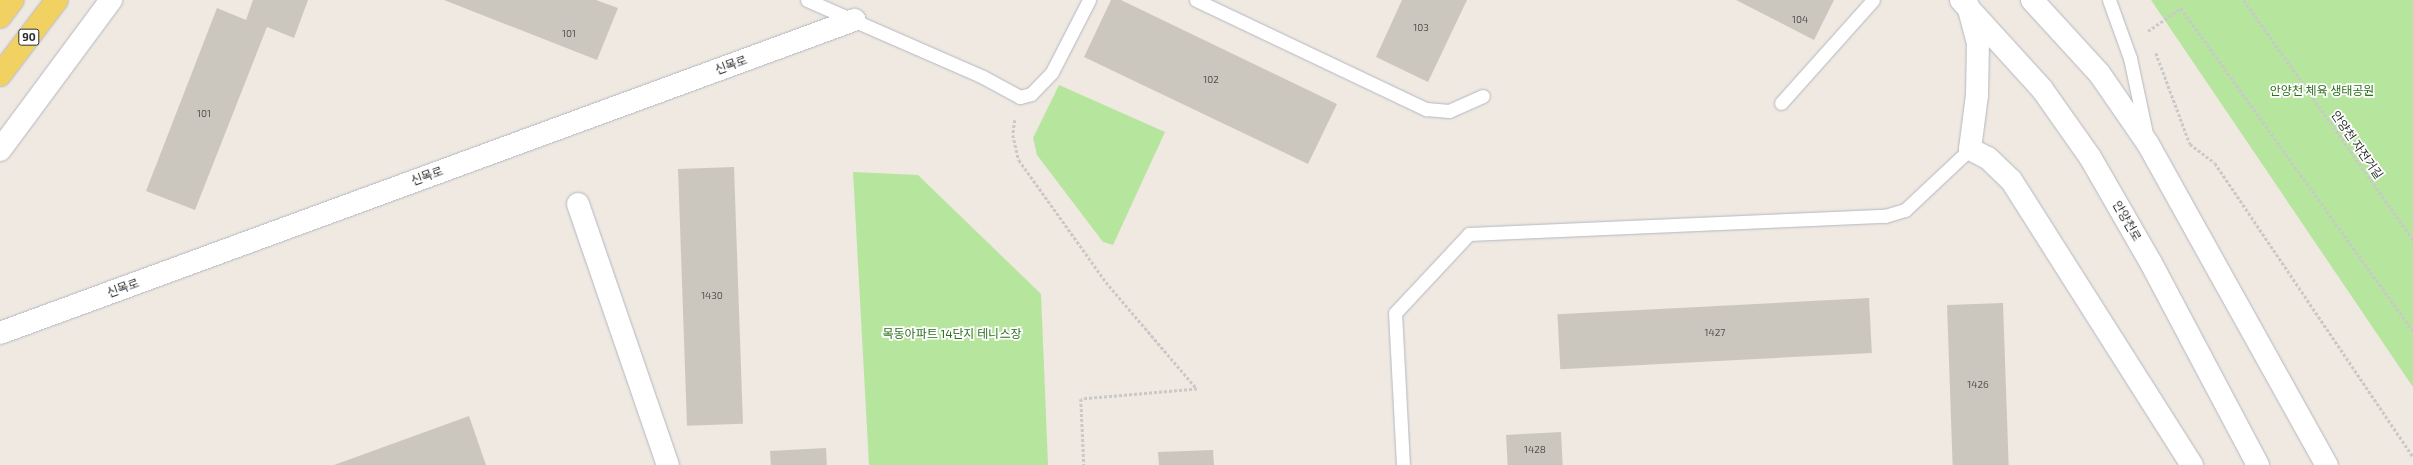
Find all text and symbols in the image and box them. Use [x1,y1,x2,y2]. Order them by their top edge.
house number: 104 [1792,14,1808,26]
house number: 103 [1413,22,1429,34]
road number: 90 [18,28,40,46]
house number: 101 [562,28,576,40]
street label: 신목로 [713,53,749,77]
house number: 102 [1203,74,1219,86]
park label: 안양천 체육 생태공원 [2270,84,2374,98]
house number: 101 [197,108,211,120]
street label: 안양천 자전거길 [2328,108,2386,182]
street label: 신목로 [409,164,445,188]
street label: 안양천로 [2110,198,2144,244]
street label: 신목로 [105,276,141,300]
house number: 1430 [701,290,723,302]
park label: 목동아파트 14단지 테니스장 [883,327,1021,341]
house number: 1427 [1705,327,1725,339]
house number: 1426 [1967,379,1989,391]
house number: 1428 [1524,444,1546,456]

